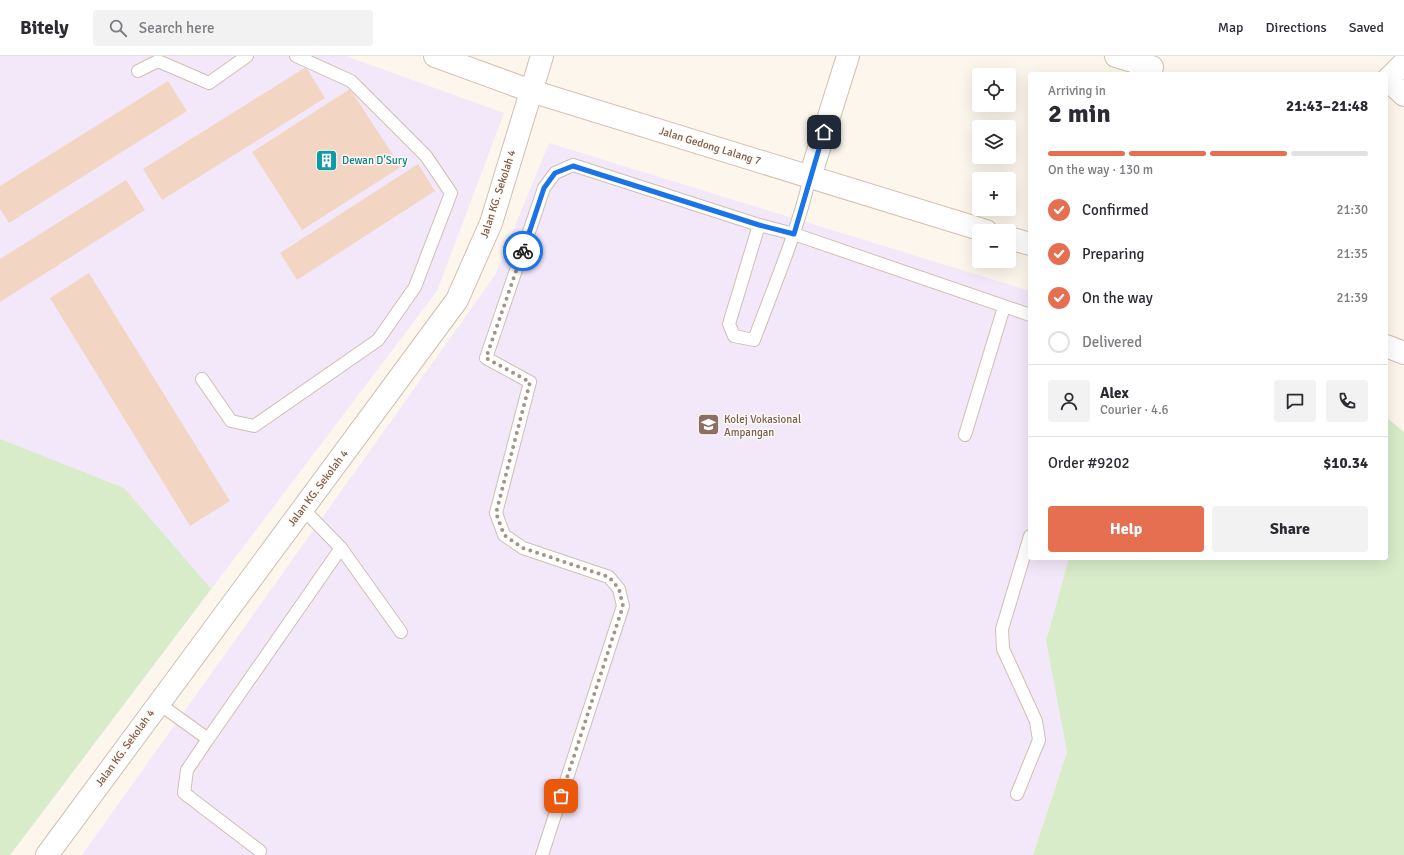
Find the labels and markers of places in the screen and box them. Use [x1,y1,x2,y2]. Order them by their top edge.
pin [807,115,841,149]
building icon: Dewan D'Sury [313,147,339,173]
place label: Dewan D'Sury [342,154,408,167]
school or university icon: Kolej Vokasional Ampangan [696,412,722,438]
place label: Kolej Vokasional Ampangan [724,413,801,439]
pin [544,779,578,813]

